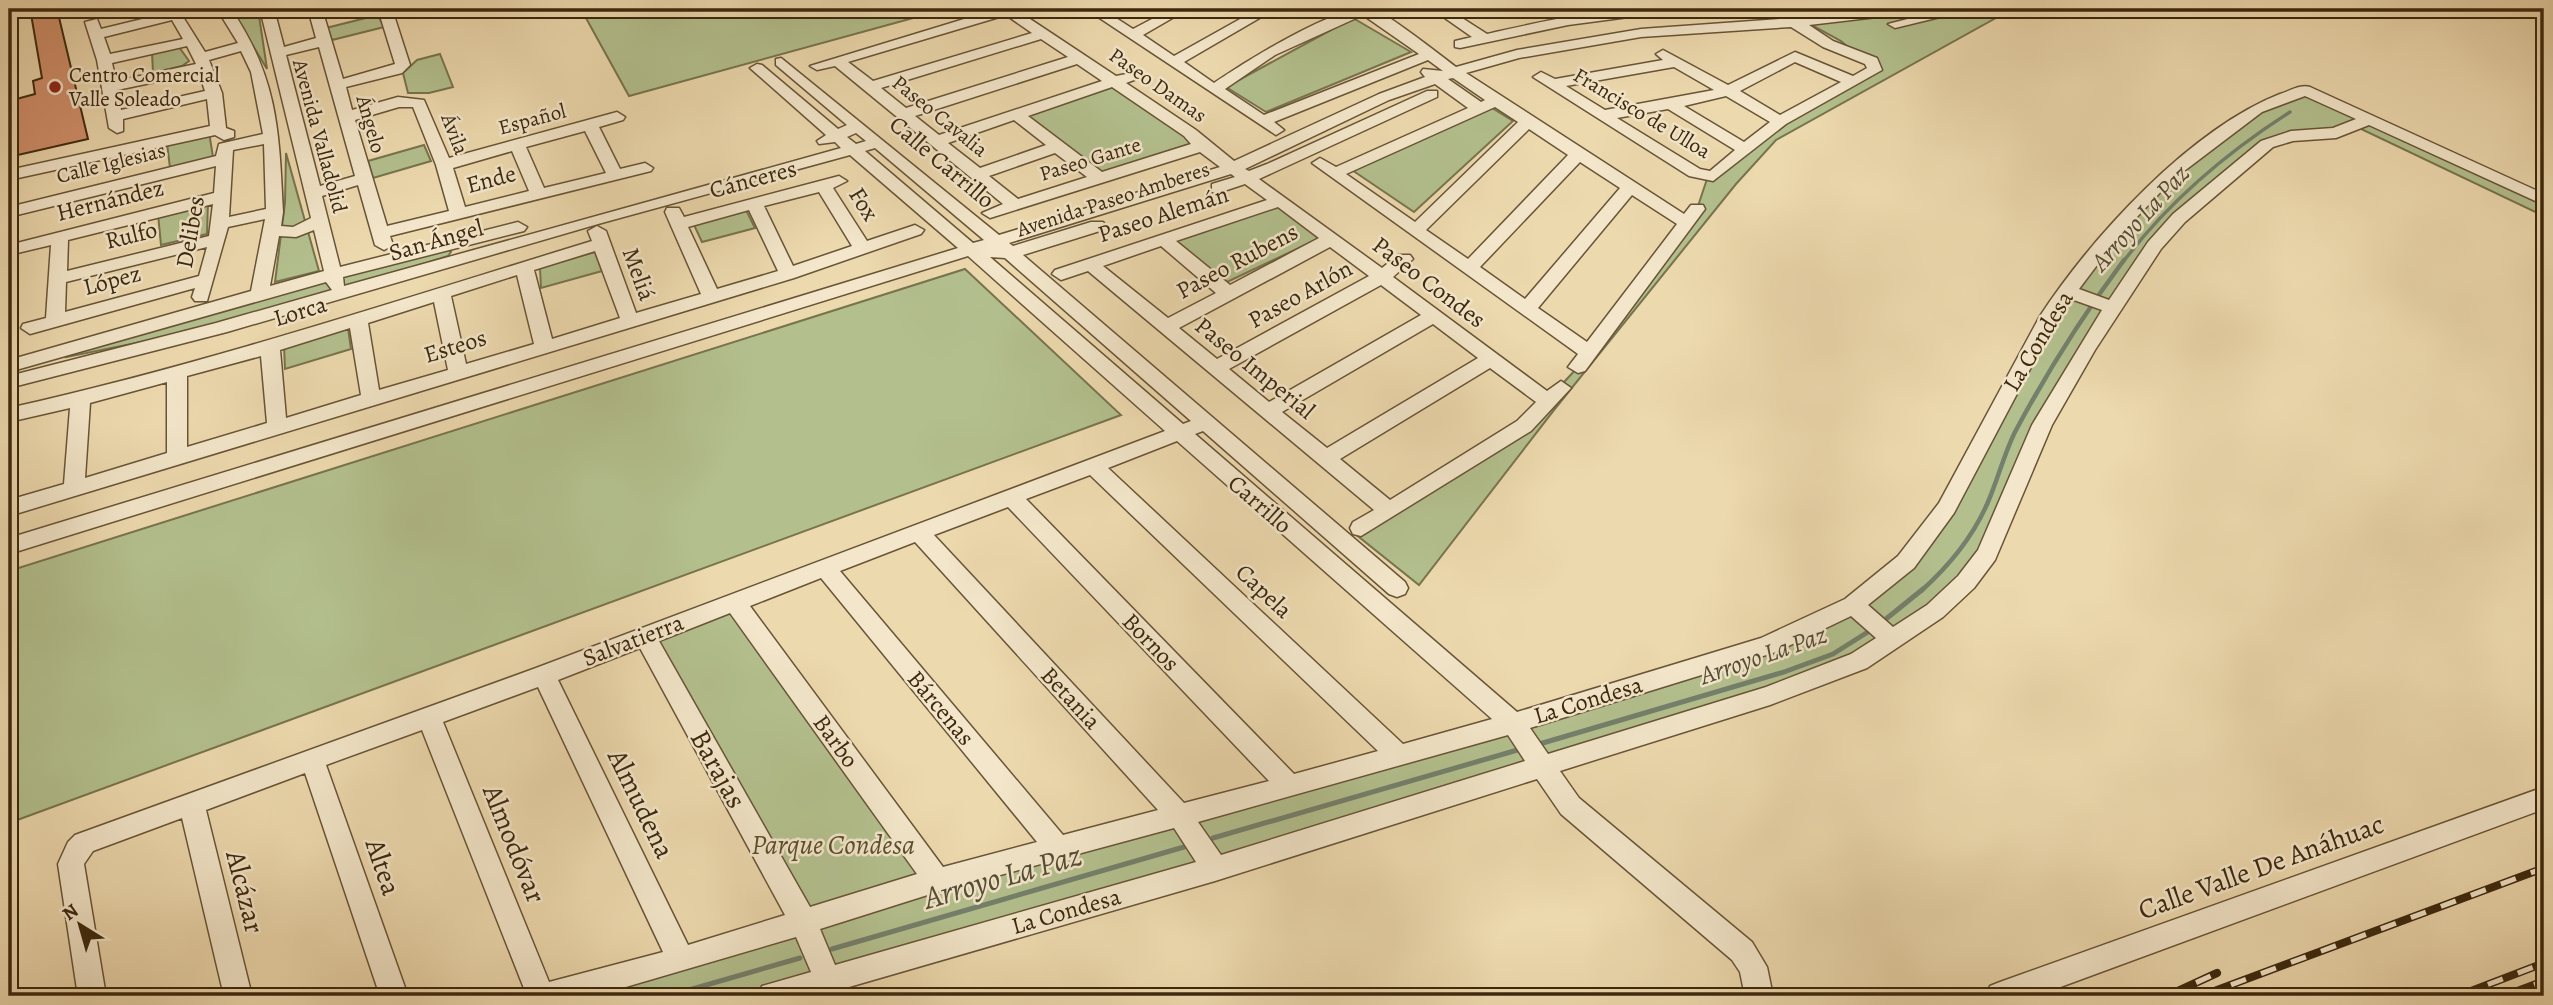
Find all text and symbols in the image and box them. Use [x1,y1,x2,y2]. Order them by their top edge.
street label: Paseo Damas [1103,41,1213,129]
street label: Avenida Valladolid [286,55,354,217]
place label: Centro Comercial Valle Soleado [68,61,220,113]
street label: Francisco de Ulloa [1568,61,1716,165]
street label: Paseo Cavalia [886,69,994,163]
marker: Centro Comercial Valle Soleado [47,79,63,95]
street label: Ángelo [349,91,393,156]
street label: Español [495,97,569,141]
street label: Ávila [434,108,476,159]
street label: Calle Carrillo [883,108,1002,216]
street label: Paseo Gante [1036,130,1144,188]
street label: Calle Iglesias [53,136,169,190]
street label: Cánceres [706,152,800,206]
street label: Avenida Paseo Amberes [1012,155,1213,244]
street label: Ende [463,157,519,201]
water label: Arroyo La Paz [2082,157,2197,280]
street label: Hernández [53,171,167,229]
street label: Paseo Alemán [1094,178,1232,250]
street label: Fox [841,181,887,227]
street label: Delibes [168,193,212,271]
street label: San Ángel [385,211,487,269]
street label: Rulfo [102,213,160,257]
street label: Paseo Rubens [1170,215,1304,307]
street label: Paseo Condes [1366,229,1492,335]
street label: Meliá [615,243,664,306]
street label: Paseo Arlón [1242,252,1358,336]
street label: López [80,257,144,303]
street label: La Condesa [1995,284,2081,397]
street label: Lorca [269,288,331,334]
street label: Paseo Imperial [1188,310,1322,426]
street label: Esteos [420,321,490,371]
street label: Carrillo [1221,467,1299,541]
street label: Capela [1229,557,1300,626]
street label: Salvatierra [578,606,689,674]
street label: Bornos [1115,606,1187,678]
water label: Arroyo La Paz [1693,617,1832,694]
street label: Betania [1034,660,1109,737]
street label: Bárcenas [900,664,982,752]
street label: La Condesa [1530,668,1647,732]
street label: Barbo [806,708,866,774]
street label: Barajas [681,723,755,815]
street label: Almudena [598,742,684,865]
street label: Almodóvar [473,778,555,909]
street label: Calle Valle De Anáhuac [2133,805,2389,929]
park label: Parque Condesa [751,826,915,864]
water label: Arroyo La Paz [916,832,1086,920]
street label: Altea [355,833,410,900]
street label: Alcázar [216,846,274,938]
street label: La Condesa [1008,880,1125,942]
north arrow [46,890,116,960]
text: N [57,898,84,927]

